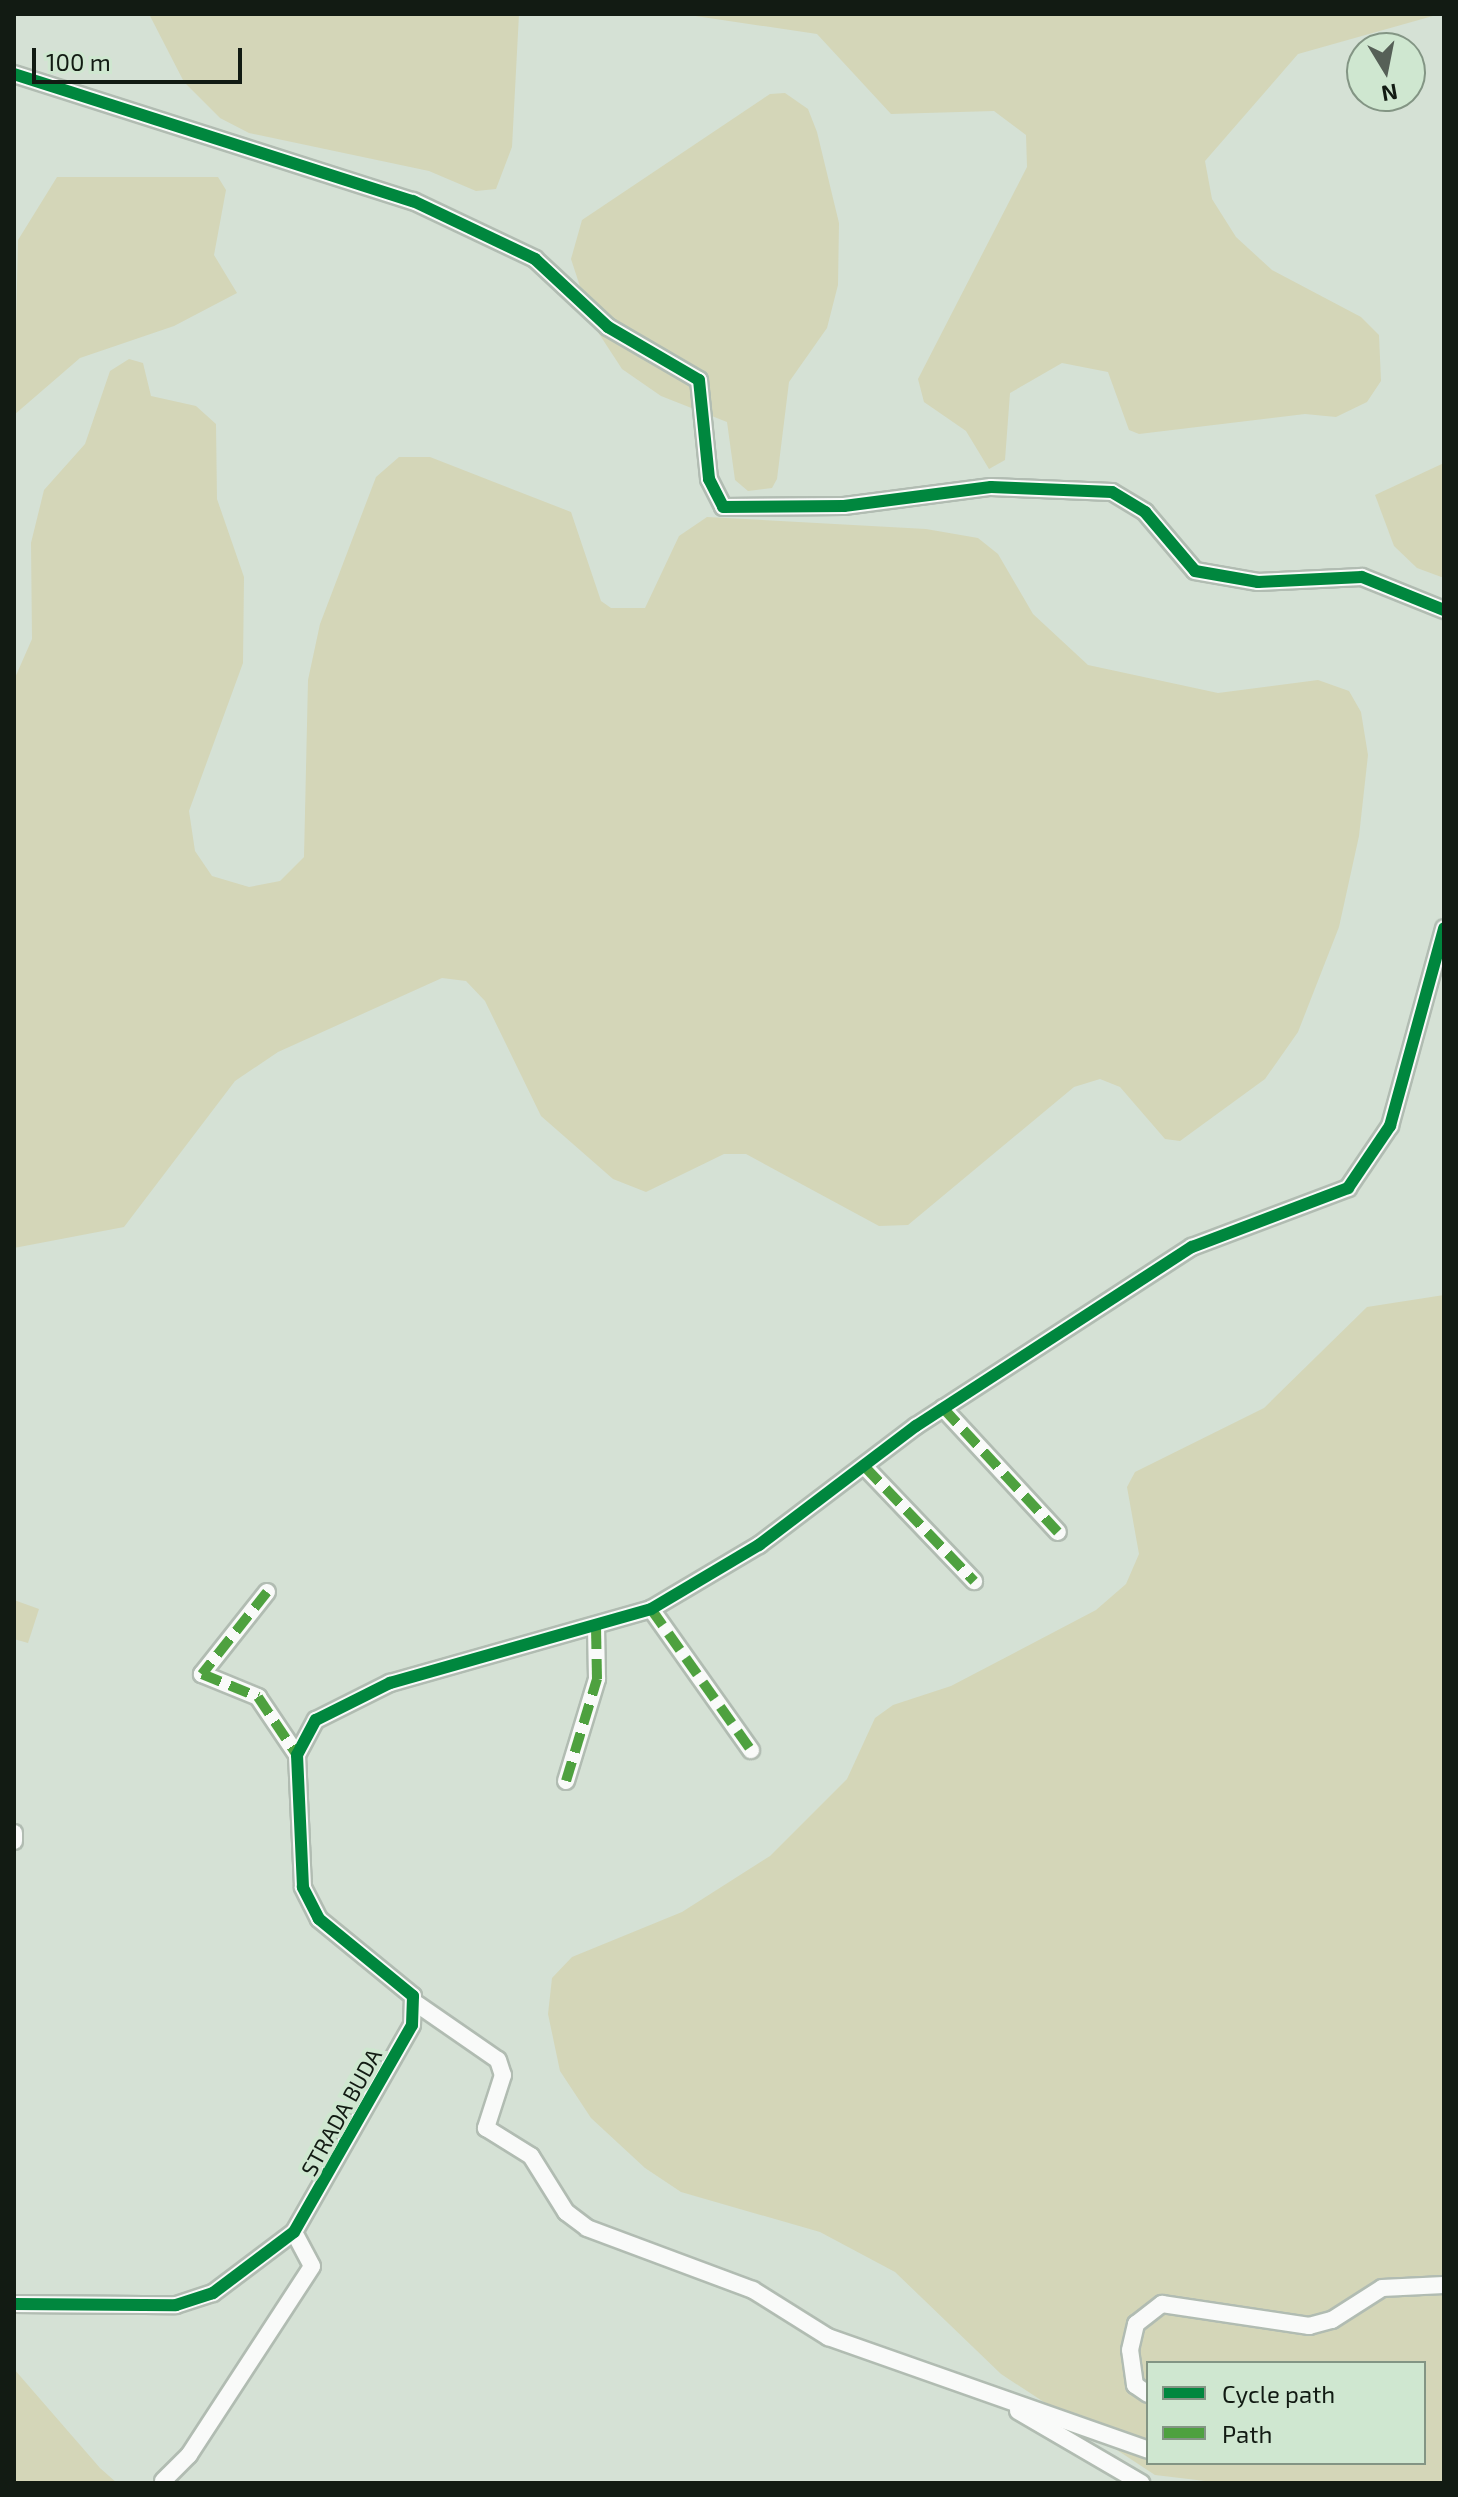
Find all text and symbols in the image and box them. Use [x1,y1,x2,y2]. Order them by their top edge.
scale bar [36,32,246,82]
north arrow [1346,32,1426,112]
text: 100 m [46,47,111,76]
text: N [1380,79,1400,108]
street label: STRADA BUDA [295,2043,387,2181]
legend [1146,2361,1426,2465]
text: Cycle path [1222,2379,1335,2408]
text: Path [1222,2419,1272,2448]

